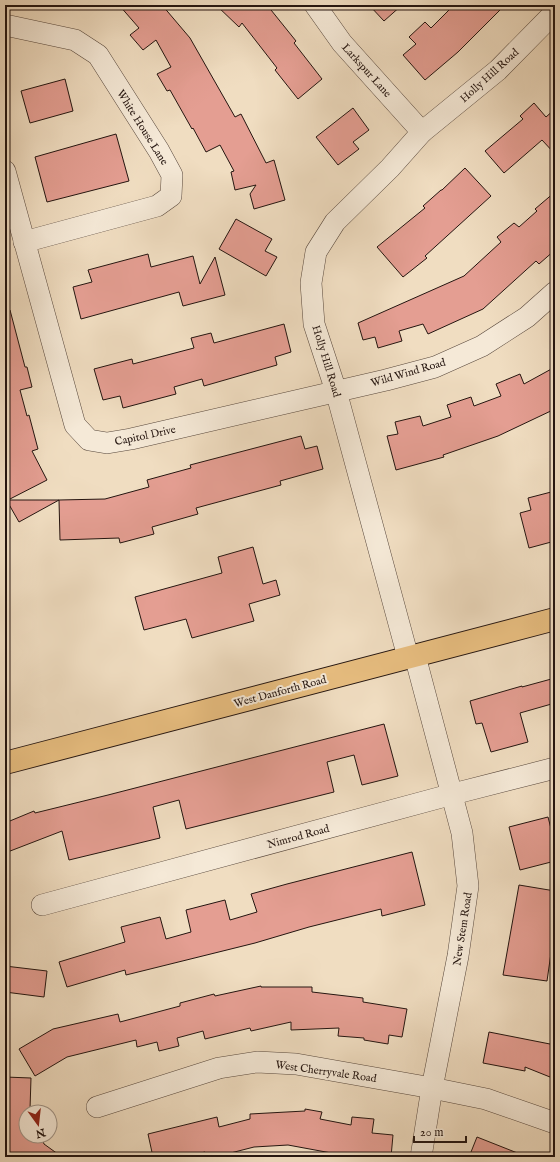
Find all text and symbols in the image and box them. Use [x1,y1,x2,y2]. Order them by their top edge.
street label: Larkspur Lane [338,41,394,101]
street label: Holly Hill Road [457,46,522,106]
street label: White House Lane [113,87,171,168]
street label: Holly Hill Road [308,324,344,399]
street label: Wild Wind Road [369,356,447,390]
street label: Capitol Drive [113,423,177,449]
street label: West Danforth Road [232,673,328,711]
street label: Nimrod Road [266,822,331,852]
street label: New Stem Road [450,891,476,967]
street label: West Cherryvale Road [274,1058,378,1086]
north arrow [18,1104,58,1144]
scale bar [414,1118,466,1144]
text: N [33,1124,48,1141]
text: 20 m [420,1125,443,1140]

